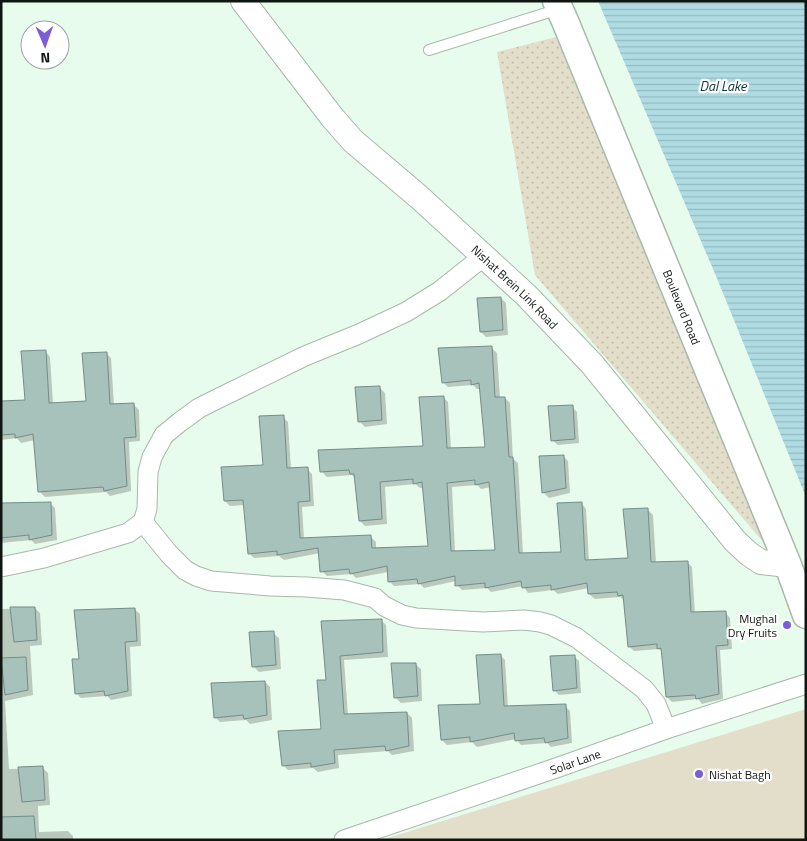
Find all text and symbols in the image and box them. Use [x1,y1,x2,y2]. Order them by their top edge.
north arrow [20,20,70,70]
text: N [40,48,51,69]
water label: Dal Lake [699,75,748,96]
street label: Nishat Brein Link Road [467,240,563,333]
street label: Boulevard Road [658,267,706,347]
place label: Mughal Dry Fruits [728,609,777,642]
marker: Mughal Dry Fruits [781,619,793,631]
street label: Solar Lane [547,744,603,779]
place label: Nishat Bagh [709,765,771,784]
marker: Nishat Bagh [693,768,705,780]

